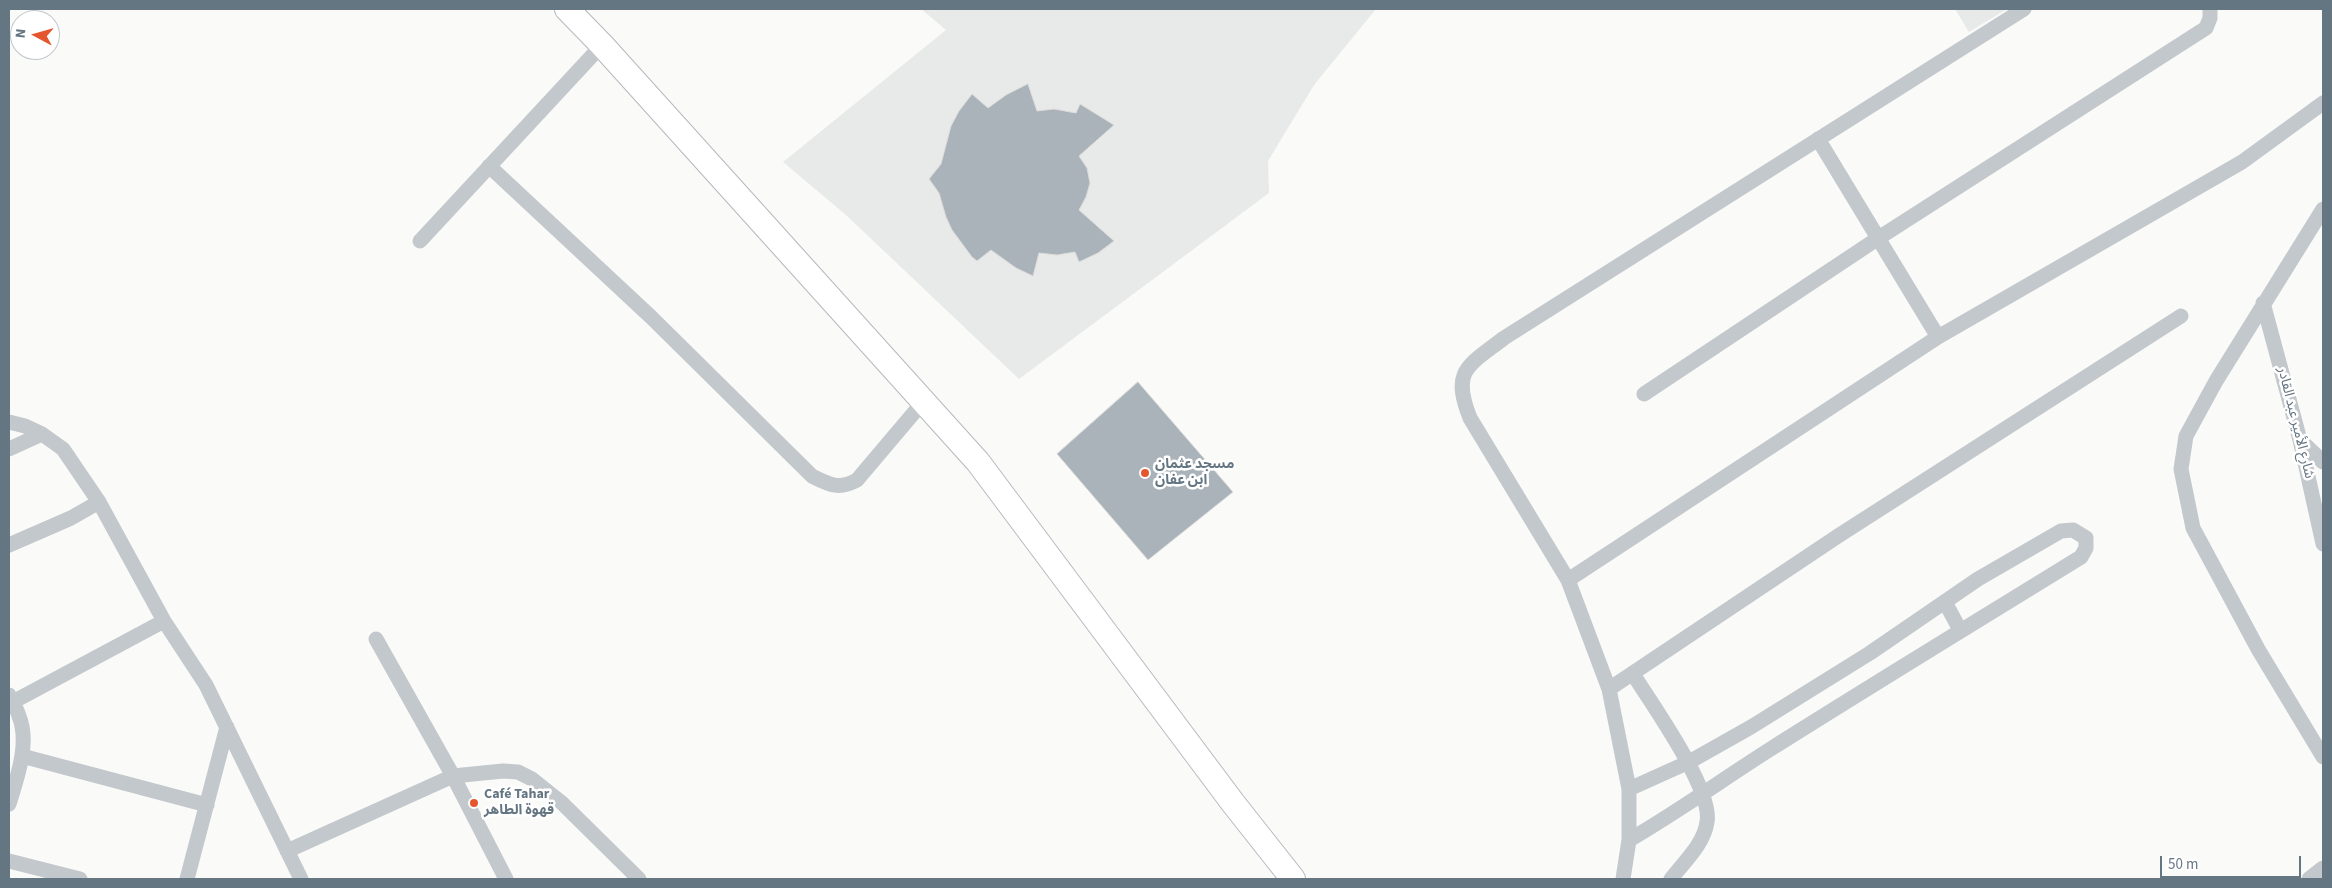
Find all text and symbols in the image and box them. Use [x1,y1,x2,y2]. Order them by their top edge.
north arrow [10,10,60,60]
text: N [11,28,32,39]
street label: شارع الأمير عبد القادر [2273,365,2317,481]
place label: مسجد عثمان ابن عفان [1155,457,1234,490]
marker: مسجد عثمان ابن عفان [1139,467,1151,479]
place label: Café Tahar قهوة الطاهر [484,787,554,820]
marker: Café Tahar قهوة الطاهر [468,797,480,809]
scale bar [2162,846,2303,878]
text: 50 m [2168,854,2198,875]

